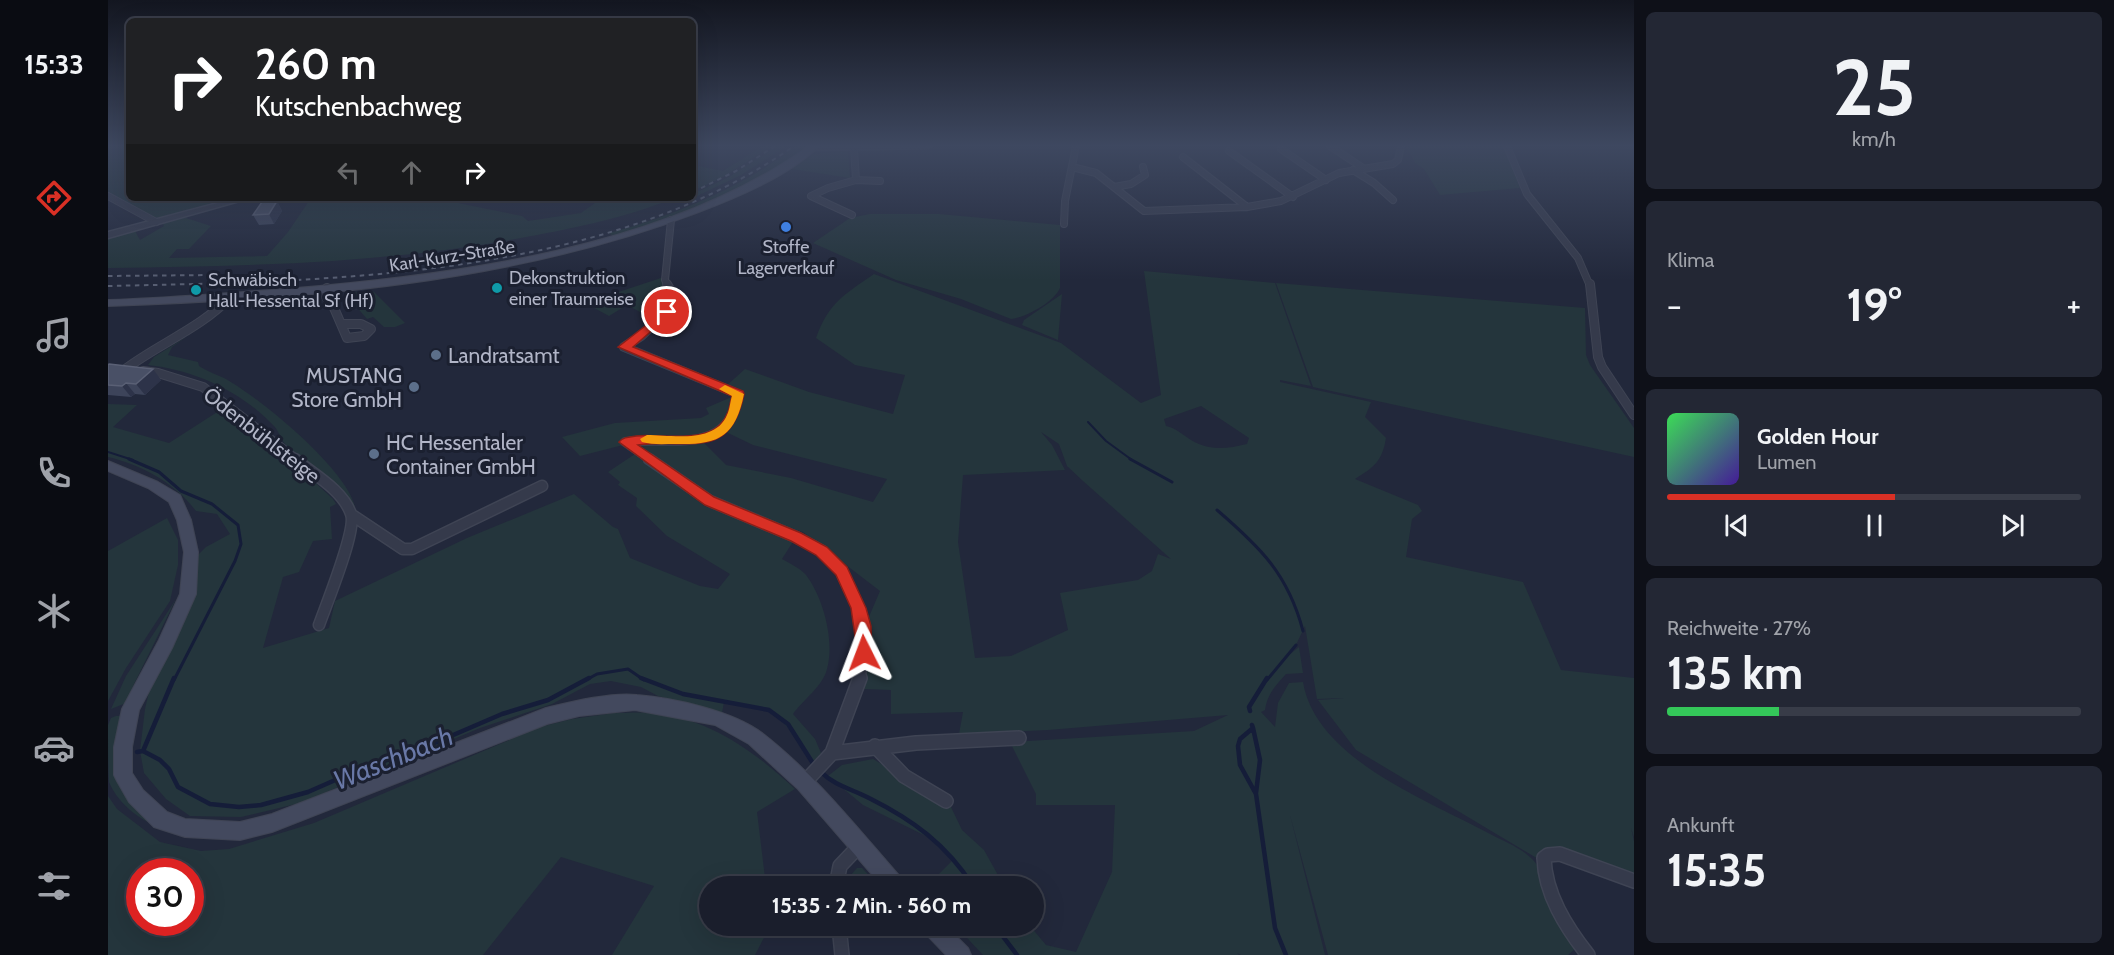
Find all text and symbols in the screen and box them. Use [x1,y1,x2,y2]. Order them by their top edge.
text: 260 m [255,38,376,90]
text: 25 [1832,40,1916,135]
icon: right [156,42,234,120]
text: 15:33 [24,48,84,81]
text: Kutschenbachweg [255,90,461,123]
text: km/h [1852,127,1896,151]
icon: left [332,156,365,189]
icon: ahead [395,156,428,189]
icon: right [458,156,491,189]
icon: directions [33,177,75,219]
marker: Stoffe Lagerverkauf [779,220,793,234]
street label: Karl-Kurz-Straße [388,235,516,277]
place label: Stoffe Lagerverkauf [737,236,835,279]
text: Klima [1667,248,1714,272]
place label: Dekonstruktion einer Traumreise [509,267,634,310]
place label: Schwäbisch Hall-Hessental Sf (Hf) [208,269,374,312]
text: 19° [1847,278,1901,332]
marker: Dekonstruktion einer Traumreise [490,281,504,295]
marker: Schwäbisch Hall-Hessental Sf (Hf) [189,283,203,297]
text: − [1667,285,1682,325]
text: + [2066,285,2081,325]
pin [641,286,692,337]
icon: arrive [650,295,683,328]
icon: music [33,314,75,356]
place label: Landratsamt [448,343,560,368]
marker: Landratsamt [429,348,443,362]
place label: MUSTANG Store GmbH [291,363,402,412]
marker: MUSTANG Store GmbH [407,380,421,394]
street label: Ödenbühlsteige [199,382,326,488]
text: Golden Hour [1757,423,1878,450]
place label: HC Hessentaler Container GmbH [386,430,536,479]
marker: HC Hessentaler Container GmbH [367,447,381,461]
text: Lumen [1757,450,1816,474]
icon: phone [33,452,75,494]
icon: previous [1720,509,1753,542]
icon: pause [1858,509,1891,542]
icon: next [1996,509,2029,542]
icon: climate [33,590,75,632]
text: Reichweite · 27% [1667,616,1811,640]
position arrow [832,621,896,685]
text: 135 km [1667,646,1803,700]
water label: Waschbach [328,719,458,797]
icon: car [33,727,75,769]
text: Ankunft [1667,813,1734,837]
text: 15:35 [1667,843,1766,897]
speed limit sign: 30 [126,858,204,936]
icon: filters [33,865,75,907]
text: 15:35 · 2 Min. · 560 m [772,892,971,919]

